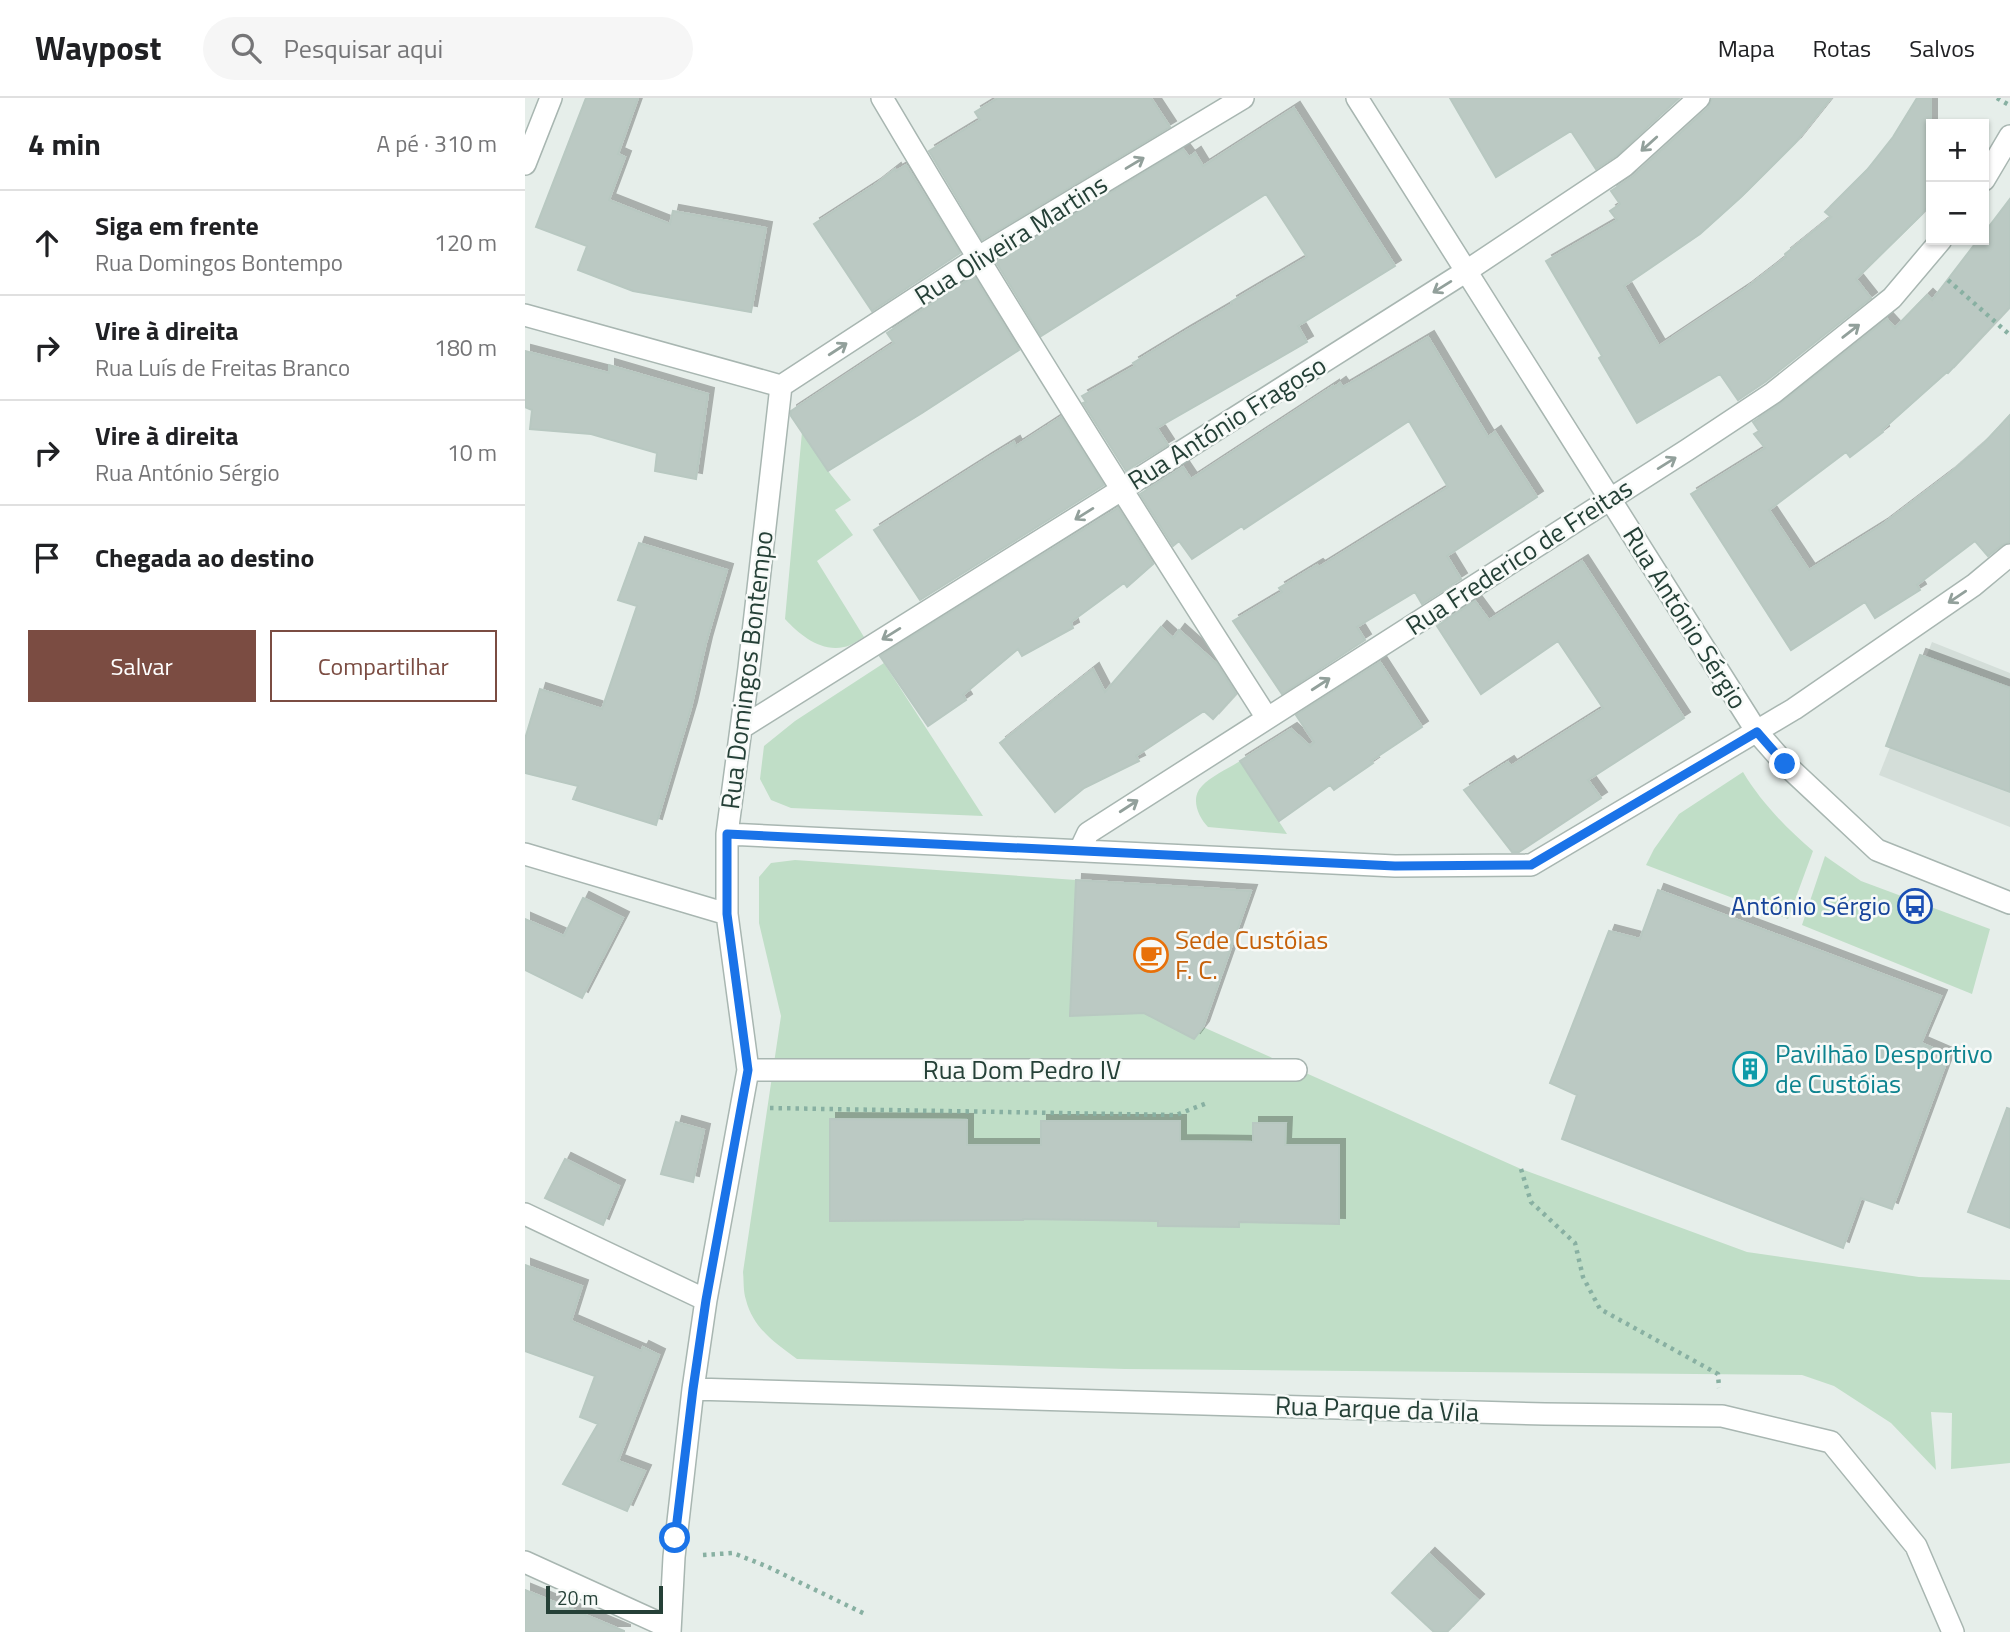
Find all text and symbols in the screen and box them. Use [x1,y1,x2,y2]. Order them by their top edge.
search box [203,17,693,80]
text: Waypost [35,23,161,73]
icon: search [227,29,265,67]
text: Pesquisar aqui [283,29,443,68]
text: Mapa [1718,30,1774,66]
text: Rotas [1812,30,1871,66]
text: Salvos [1909,30,1975,66]
map controls [1926,119,1989,245]
button: + [1926,119,1989,182]
text: 4 min [28,121,101,167]
text: A pé · 310 m [376,126,497,161]
one-way arrow [1640,136,1658,152]
one-way arrow [1124,156,1144,170]
street label: Rua Oliveira Martins [907,164,1115,315]
button: − [1926,182,1989,245]
text: Siga em frente [95,206,259,245]
icon: ahead [28,224,66,262]
text: 120 m [434,225,497,260]
text: Rua Domingos Bontempo [95,245,343,280]
one-way arrow [1432,280,1452,294]
text: Vire à direita [95,311,238,350]
one-way arrow [1842,323,1860,338]
icon: right [28,329,66,367]
text: 180 m [434,330,497,365]
one-way arrow [828,341,847,356]
street label: Rua António Fragoso [1120,346,1334,499]
text: Rua Luís de Freitas Branco [95,350,350,385]
text: Vire à direita [95,416,238,455]
icon: right [28,434,66,472]
text: 10 m [447,435,497,470]
text: Rua António Sérgio [95,455,280,490]
one-way arrow [1656,455,1676,469]
street label: Rua Frederico de Freitas [1398,469,1640,645]
one-way arrow [1075,506,1094,521]
street label: Rua António Sérgio [1614,519,1757,717]
street label: Rua Domingos Bontempo [710,528,783,811]
text: Chegada ao destino [95,538,314,577]
icon: arrive [28,539,66,577]
one-way arrow [1948,590,1967,604]
one-way arrow [882,627,901,642]
button: Salvar [28,630,256,702]
button: Compartilhar [270,630,497,702]
one-way arrow [1311,676,1330,691]
route end [1769,748,1800,779]
one-way arrow [1119,799,1139,813]
place label: António Sérgio [1731,886,1891,925]
bus stop icon: António Sérgio [1896,887,1934,925]
place label: Sede Custóias F. C. [1175,920,1328,989]
cafe icon: Sede Custóias F. C. [1132,936,1170,974]
place label: Pavilhão Desportivo de Custóias [1775,1034,1993,1103]
street label: Rua Dom Pedro IV [923,1050,1121,1089]
building icon: Pavilhão Desportivo de Custóias [1731,1050,1769,1088]
street label: Rua Parque da Vila [1274,1385,1480,1432]
route start [659,1522,690,1553]
scale bar [546,1583,663,1615]
text: 20 m [557,1583,598,1612]

